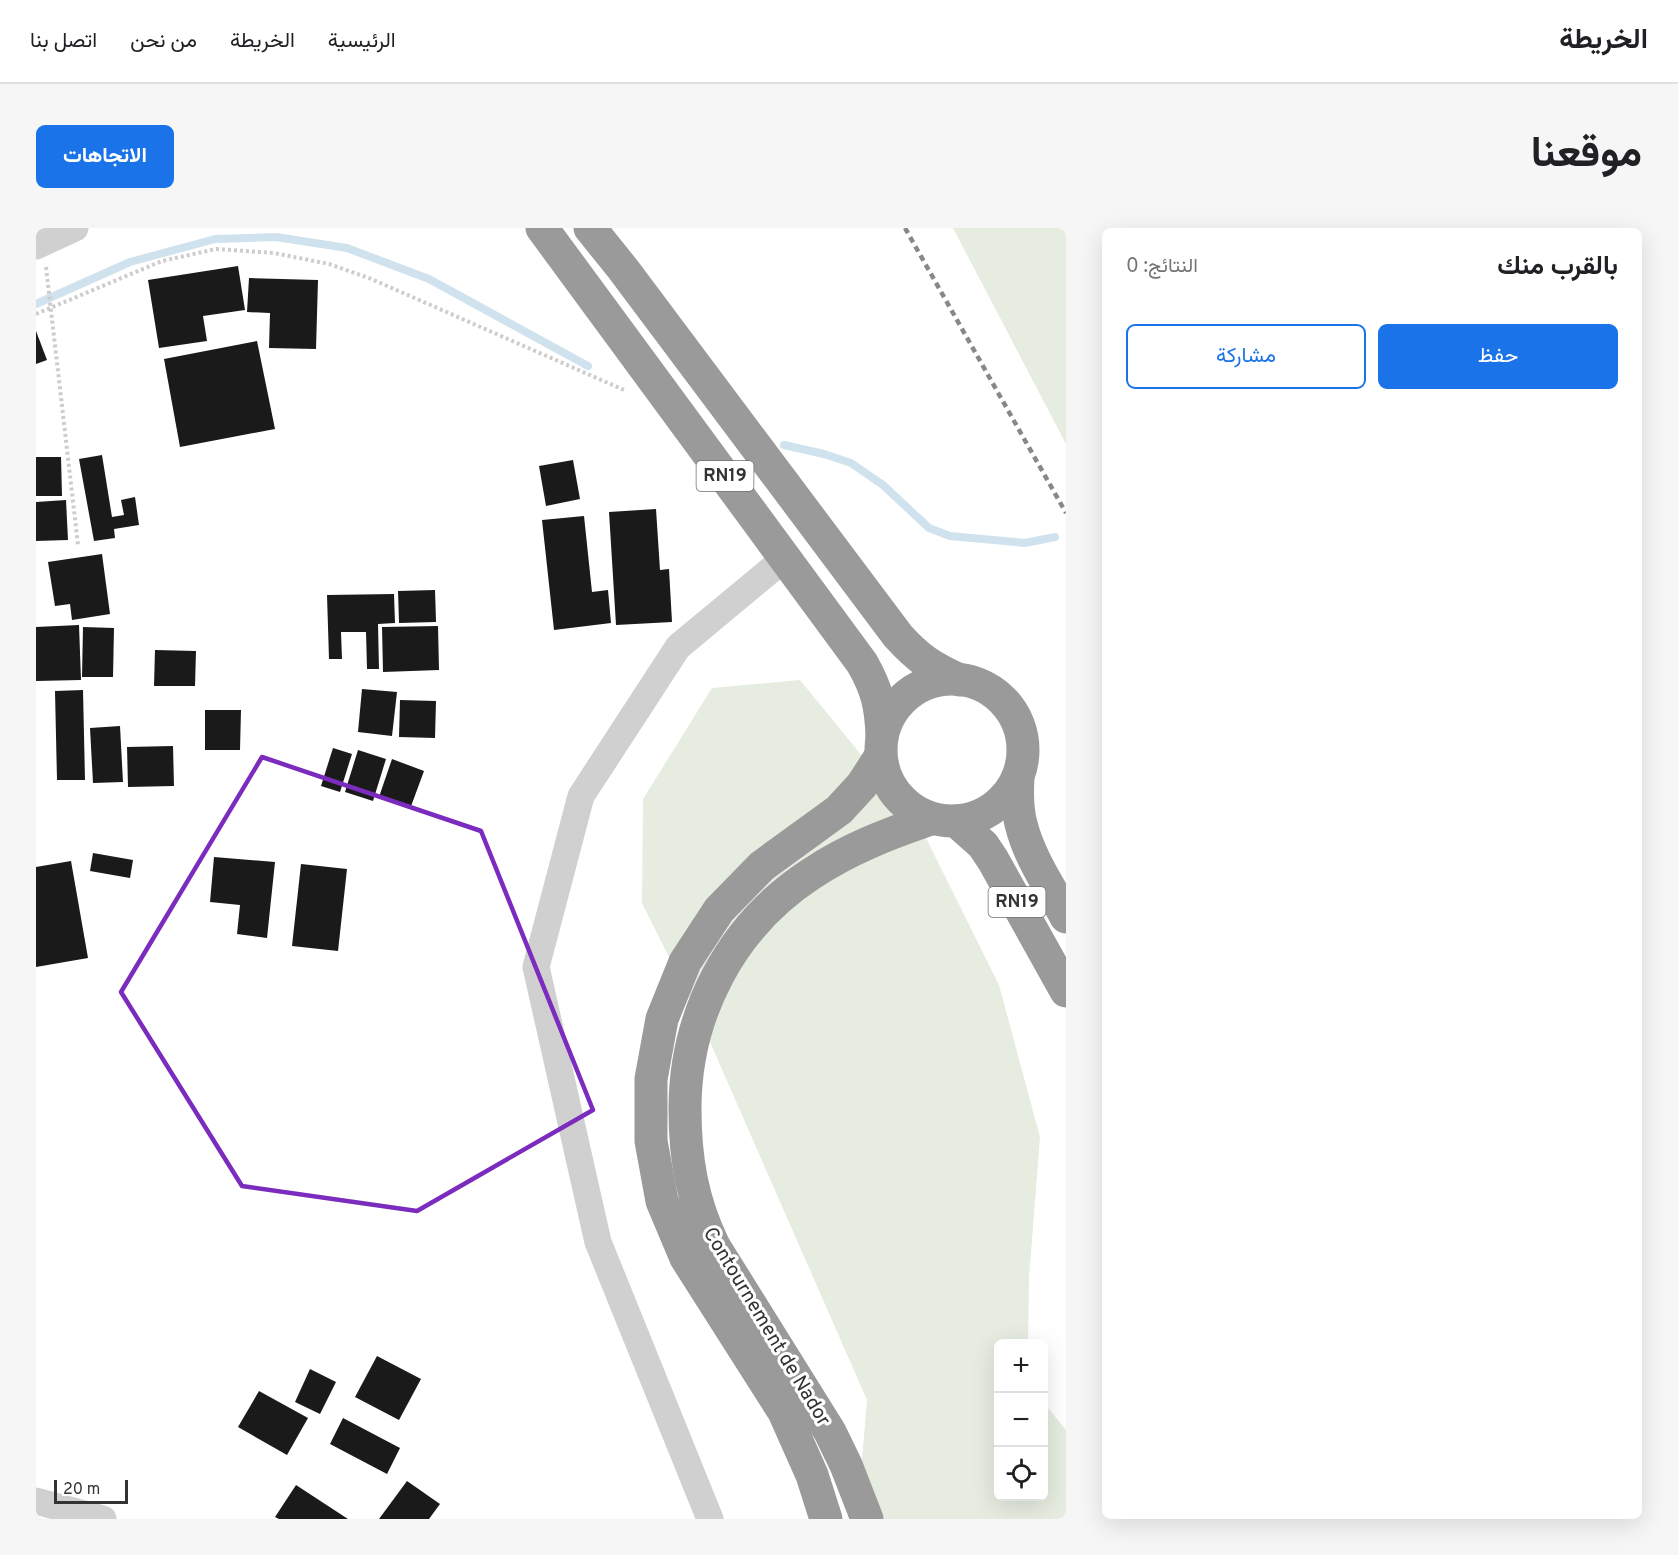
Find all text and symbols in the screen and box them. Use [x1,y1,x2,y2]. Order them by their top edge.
text: الخريطة [1559,23,1648,59]
text: اتصل بنا [30,28,97,55]
text: من نحن [130,28,197,55]
text: الخريطة [230,28,295,55]
text: الرئيسية [328,28,396,55]
button: الاتجاهات [36,125,174,188]
text: موقعنا [1531,129,1642,182]
text: بالقرب منك [1497,251,1618,284]
text: النتائج: 0 [1126,254,1198,280]
button: مشاركة [1126,324,1366,389]
button: حفظ [1378,324,1618,389]
road number: RN19 [696,461,754,491]
road number: RN19 [988,887,1046,917]
street label: Contournement de Nador [696,1223,836,1431]
map controls [994,1339,1048,1501]
button: + [994,1339,1048,1393]
button: − [994,1393,1048,1447]
button: locate [994,1447,1048,1501]
scale bar [54,1477,128,1504]
text: 20 m [63,1480,100,1500]

